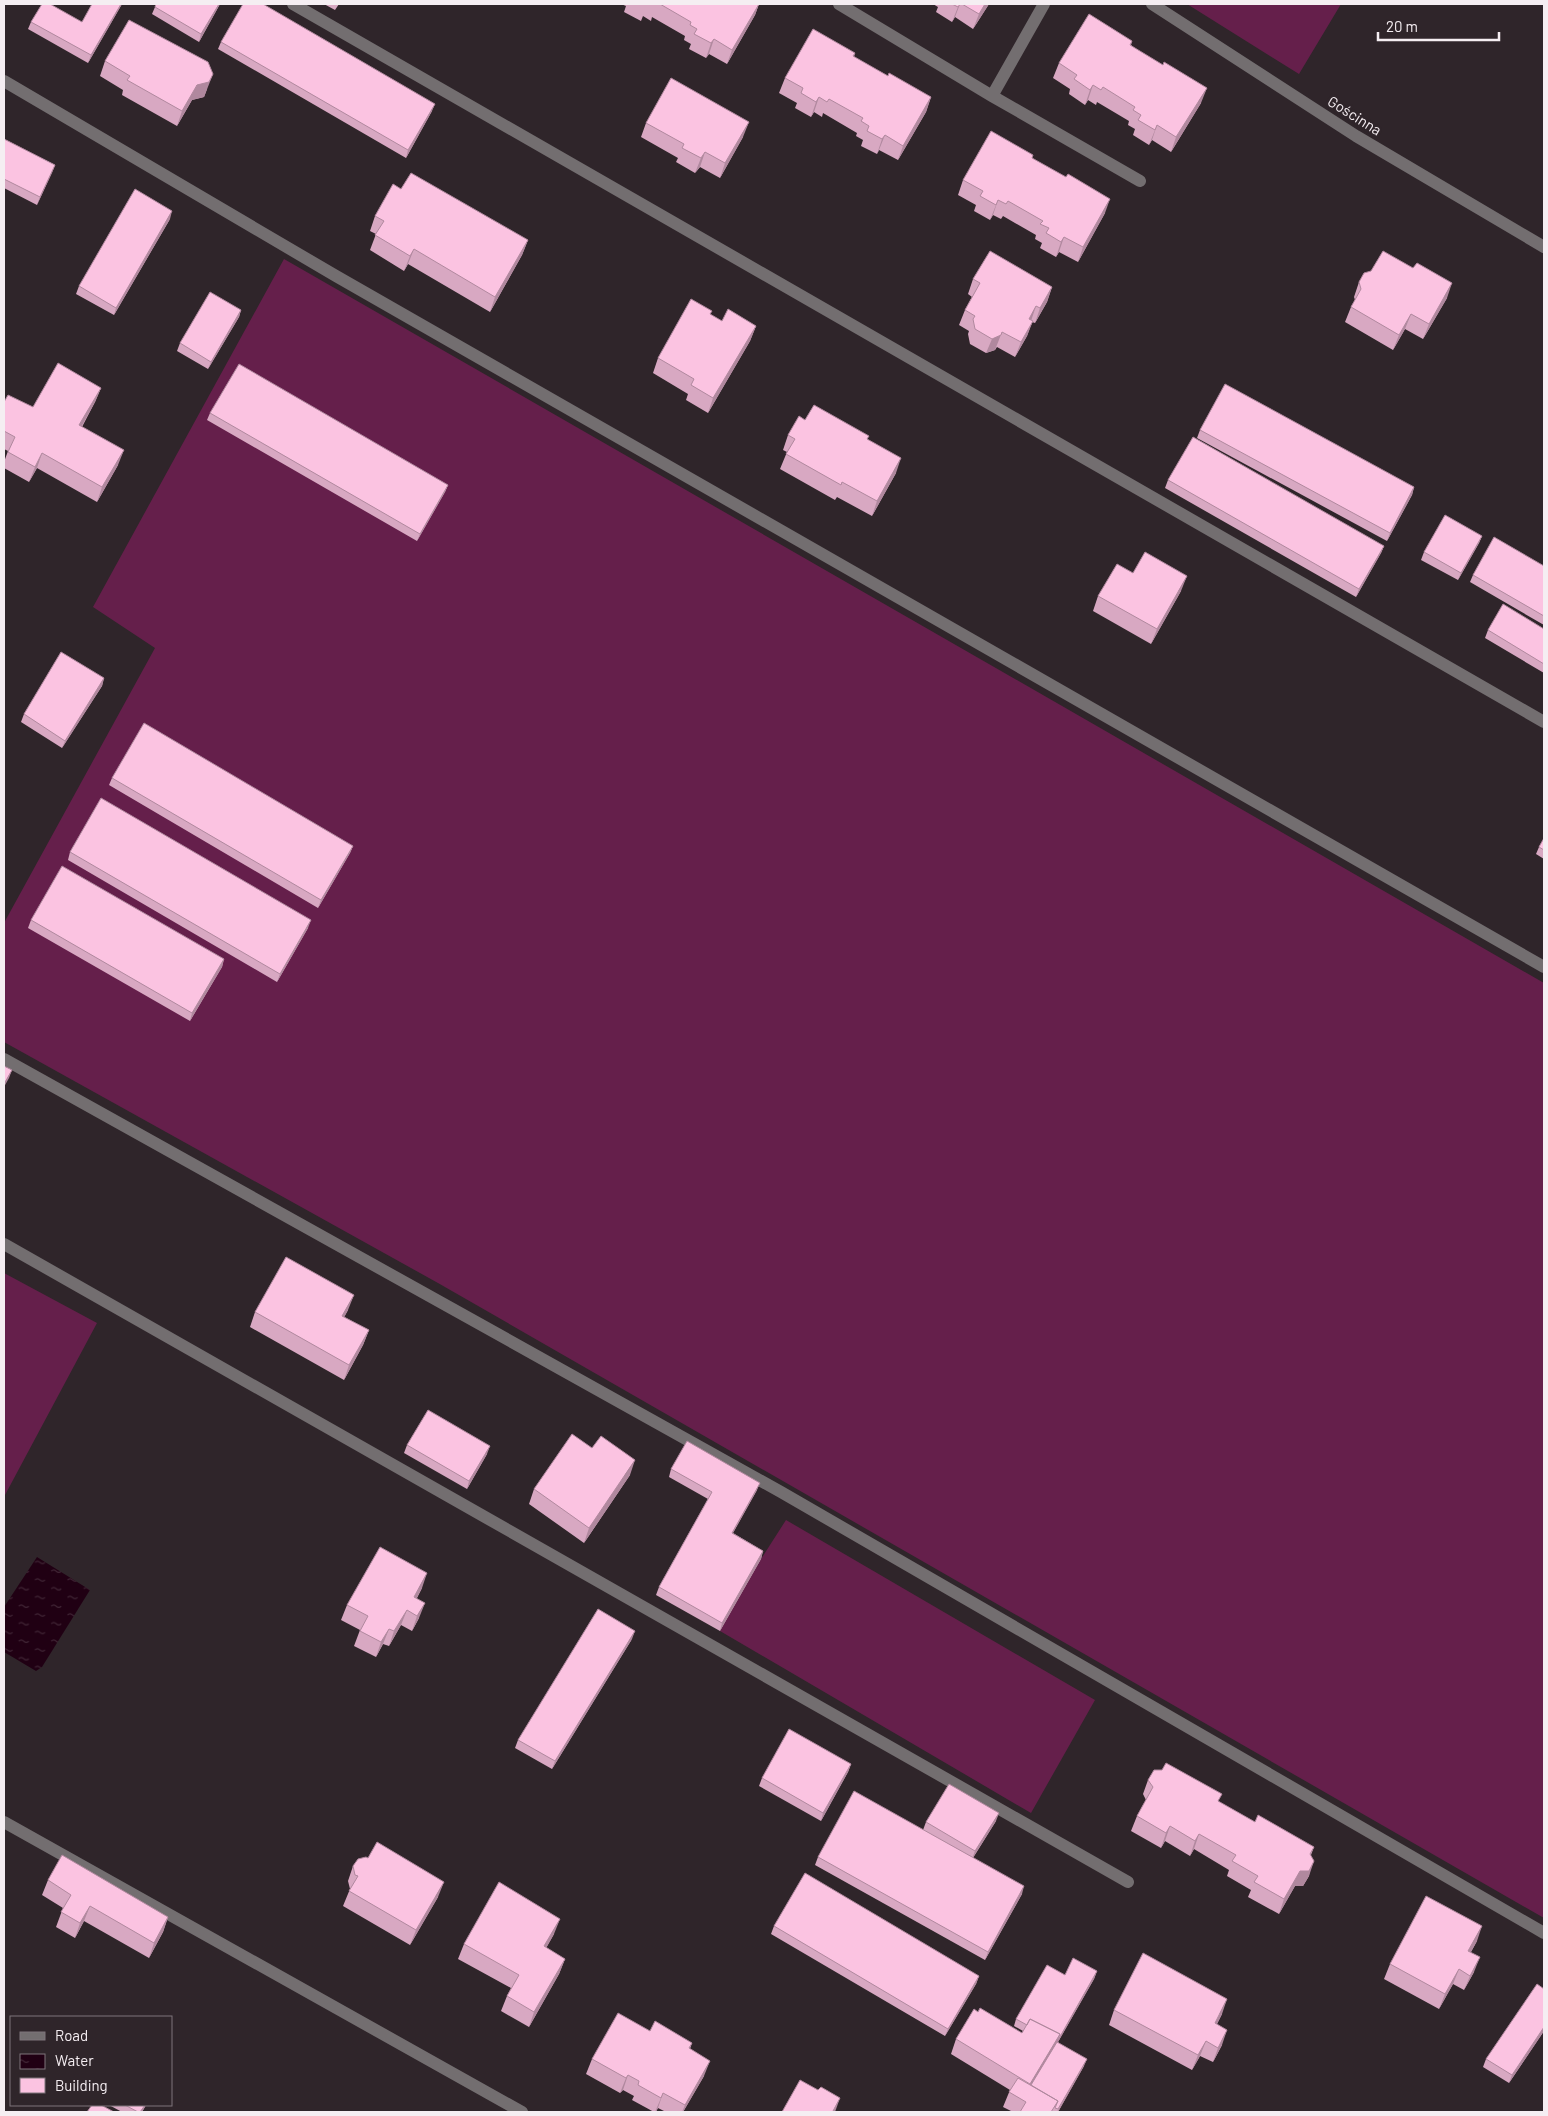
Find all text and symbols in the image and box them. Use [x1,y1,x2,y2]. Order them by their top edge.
scale bar [1378,10,1499,42]
text: 20 m [1386,17,1418,35]
street label: Gościnna [1325,91,1385,139]
legend [10,2016,172,2106]
text: Road [55,2026,88,2044]
text: Water [55,2051,94,2069]
text: Building [55,2076,108,2094]

